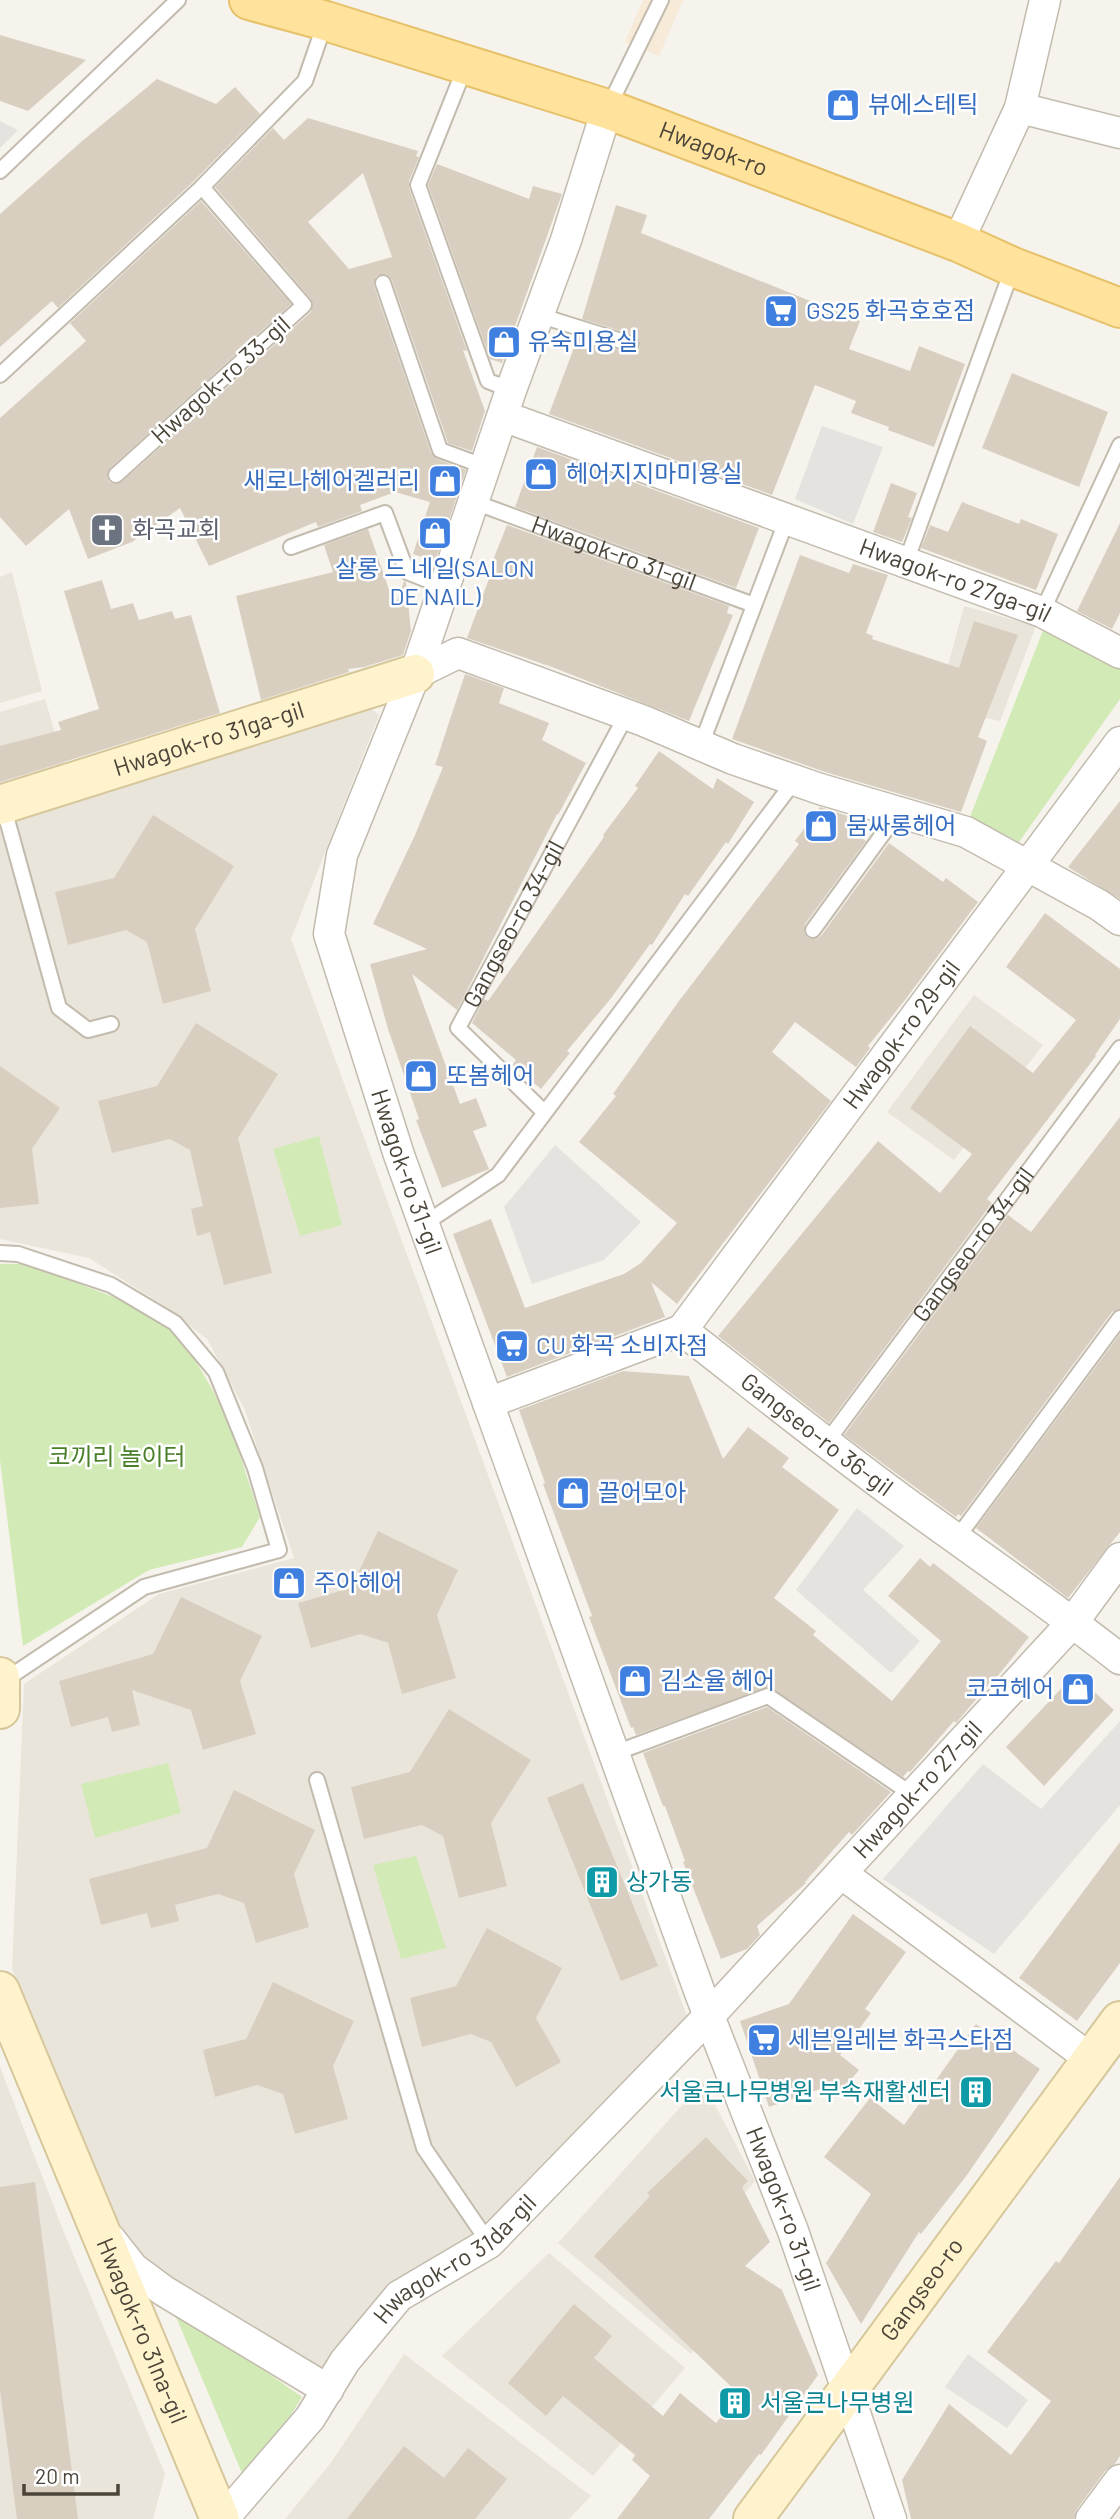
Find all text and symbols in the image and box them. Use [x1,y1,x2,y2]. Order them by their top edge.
shop icon: 뷰에스테틱 [824,86,862,124]
place label: 뷰에스테틱 [868,89,978,118]
street label: Hwagok-ro [656,114,772,182]
supermarket icon: GS25 화곡호호점 [762,292,800,330]
place label: GS25 화곡호호점 [806,295,975,324]
street label: Hwagok-ro 33-gil [144,309,296,449]
shop icon: 유숙미용실 [485,323,523,361]
place label: 유숙미용실 [528,326,638,355]
shop icon: 헤어지지마미용실 [522,455,560,493]
place label: 헤어지지마미용실 [566,458,743,487]
shop icon: 새로나헤어겔러리 [426,462,464,500]
place label: 새로나헤어겔러리 [243,465,420,494]
street label: Hwagok-ro 31-gil [528,509,701,596]
church icon: 화곡교회 [88,511,126,549]
place label: 화곡교회 [132,514,220,543]
shop icon: 살롱 드 네일(SALON DE NAIL) [416,514,454,552]
street label: Hwagok-ro 27ga-gil [856,531,1057,627]
place label: 살롱 드 네일(SALON DE NAIL) [335,553,535,610]
street label: Hwagok-ro 31ga-gil [110,694,307,781]
shop icon: 뭄싸롱헤어 [802,807,840,845]
place label: 뭄싸롱헤어 [846,810,956,839]
street label: Gangseo-ro 34-gil [456,835,569,1012]
street label: Hwagok-ro 29-gil [836,954,965,1114]
shop icon: 또봄헤어 [402,1057,440,1095]
place label: 또봄헤어 [446,1060,534,1089]
street label: Hwagok-ro 31-gil [366,1085,449,1258]
street label: Gangseo-ro 34-gil [905,1161,1039,1327]
supermarket icon: CU 화곡 소비자점 [493,1327,531,1365]
place label: CU 화곡 소비자점 [536,1330,708,1359]
street label: Gangseo-ro 36-gil [736,1366,900,1501]
park label: 코끼리 놀이터 [48,1441,186,1470]
shop icon: 끌어모아 [554,1474,592,1512]
place label: 끌어모아 [598,1477,686,1506]
shop icon: 주아헤어 [270,1564,308,1602]
place label: 주아헤어 [314,1567,402,1596]
shop icon: 김소율 헤어 [616,1662,654,1700]
place label: 김소율 헤어 [660,1665,775,1694]
shop icon: 코코헤어 [1059,1670,1097,1708]
place label: 코코헤어 [966,1673,1054,1702]
street label: Hwagok-ro 27-gil [846,1714,987,1864]
building icon: 상가동 [583,1863,621,1901]
place label: 상가동 [626,1866,692,1895]
supermarket icon: 세븐일레븐 화곡스타점 [745,2021,783,2059]
place label: 세븐일레븐 화곡스타점 [788,2024,1014,2053]
building icon: 서울큰나무병원 부속재활센터 [957,2073,995,2111]
place label: 서울큰나무병원 부속재활센터 [659,2076,951,2105]
street label: Hwagok-ro 31-gil [741,2122,828,2295]
street label: Hwagok-ro 31da-gil [366,2187,542,2329]
street label: Gangseo-ro [873,2231,968,2346]
street label: Hwagok-ro 31na-gil [91,2233,194,2427]
building icon: 서울큰나무병원 [716,2384,754,2422]
place label: 서울큰나무병원 [760,2387,915,2416]
scale bar [24,2452,119,2496]
text: 20 m [35,2463,80,2488]

